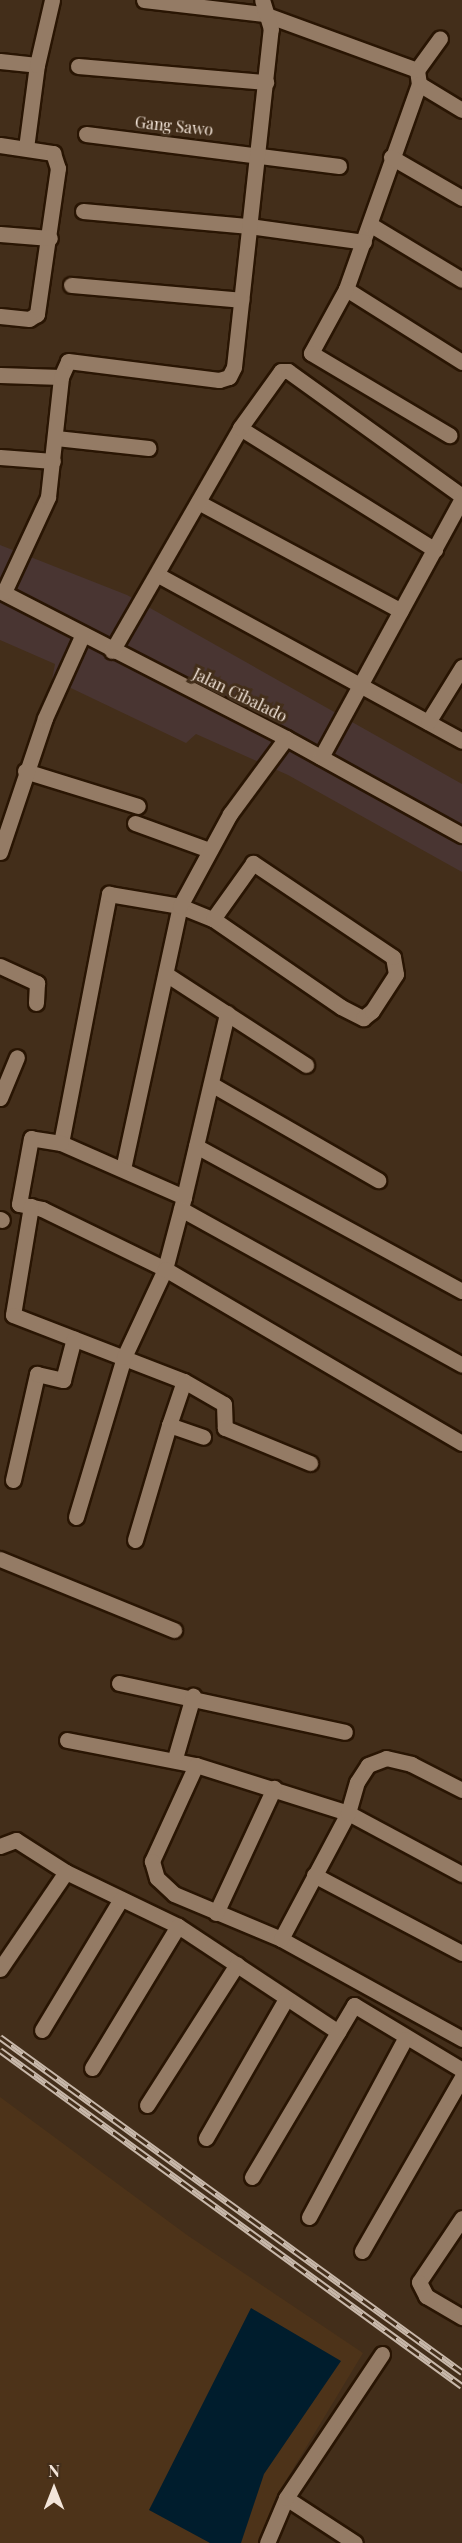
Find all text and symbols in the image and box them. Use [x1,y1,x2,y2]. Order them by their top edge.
street label: Gang Sawo [134,112,214,140]
street label: Jalan Cibalado [190,664,290,726]
north arrow [24,2459,84,2519]
text: N [48,2460,60,2481]

